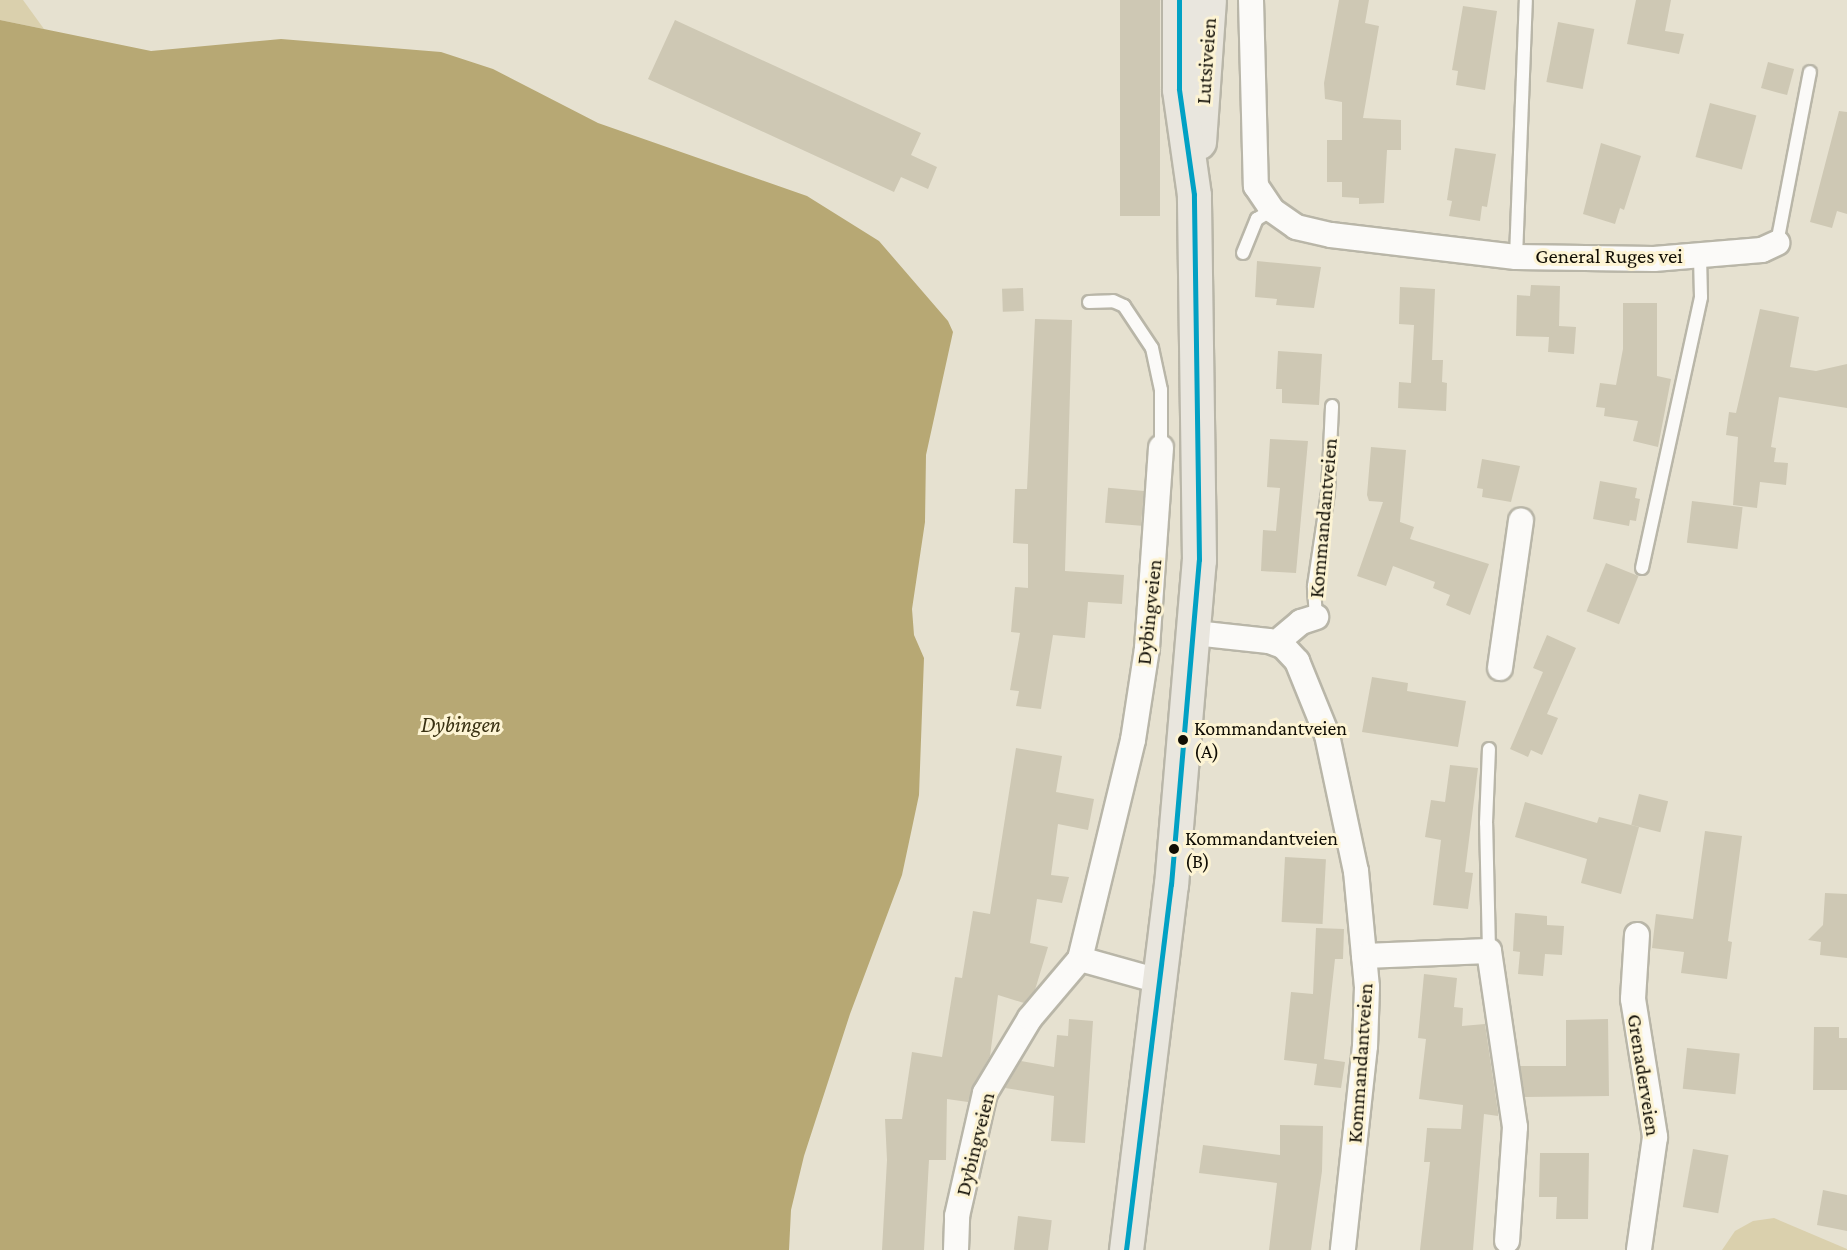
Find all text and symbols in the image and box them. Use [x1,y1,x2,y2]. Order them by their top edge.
street label: Lutsiveien [1190,17,1222,105]
street label: General Ruges vei [1535,243,1683,269]
street label: Kommandantveien [1303,437,1343,599]
street label: Dybingveien [1131,558,1167,666]
water label: Dybingen [421,712,501,738]
place label: Kommandantveien (A) [1194,716,1347,763]
marker: Kommandantveien (A) [1177,734,1189,746]
place label: Kommandantveien (B) [1185,826,1338,873]
marker: Kommandantveien (B) [1168,843,1180,855]
street label: Kommandantveien [1342,982,1378,1144]
street label: Grenaderveien [1622,1012,1666,1138]
street label: Dybingveien [950,1090,1000,1198]

